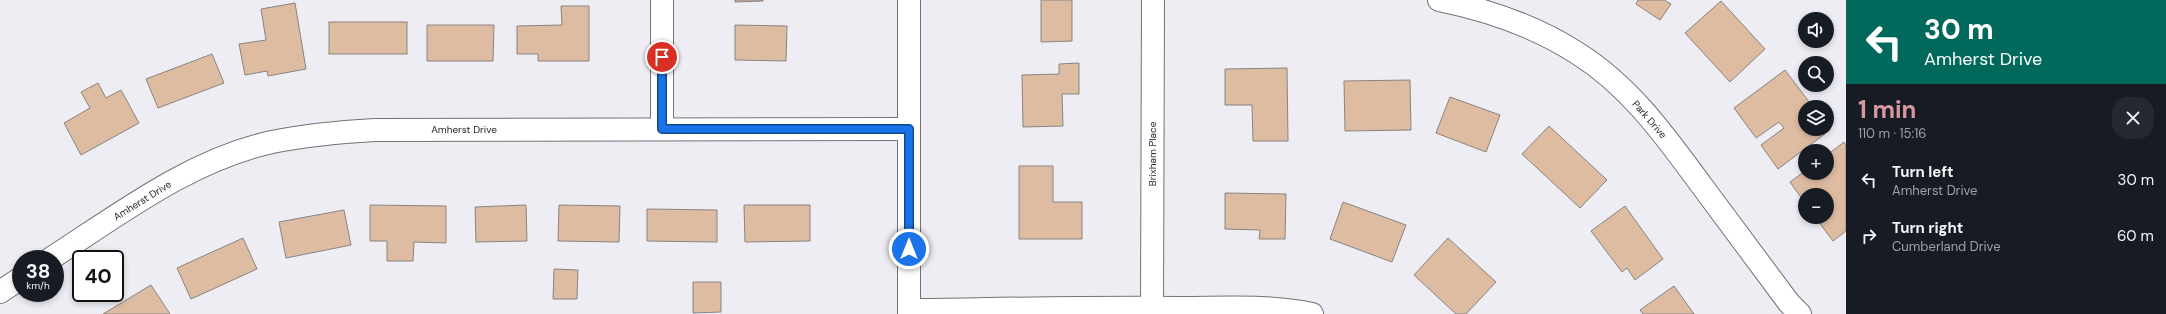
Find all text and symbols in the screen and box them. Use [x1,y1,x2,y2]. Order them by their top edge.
text: 30 m [1924,11,1994,48]
map controls [1798,12,1834,224]
button: sound [1798,12,1834,48]
icon: left [1858,16,1910,68]
pin [645,40,679,74]
icon: arrive [651,46,673,68]
text: Amherst Drive [1924,47,2042,71]
button: search [1798,56,1834,92]
text: 1 min [1858,94,1916,125]
button: close [2112,97,2154,139]
street label: Park Drive [1630,98,1670,141]
button: layers [1798,100,1834,136]
street label: Brixham Place [1146,121,1159,186]
street label: Amherst Drive [431,123,497,136]
text: 110 m · 15:16 [1858,125,1926,142]
button: + [1798,144,1834,180]
text: Turn left [1892,162,1953,182]
icon: left [1858,169,1880,191]
text: 30 m [2118,170,2154,190]
street label: Amherst Drive [111,177,174,223]
text: Amherst Drive [1892,182,1977,199]
button: − [1798,188,1834,224]
text: Turn right [1892,218,1963,238]
icon: right [1858,225,1880,247]
text: 60 m [2117,226,2154,246]
position arrow [888,228,930,270]
text: Cumberland Drive [1892,238,2001,255]
speed limit sign: 40 [72,250,124,302]
text: 38 [26,258,50,284]
text: km/h [26,279,50,292]

